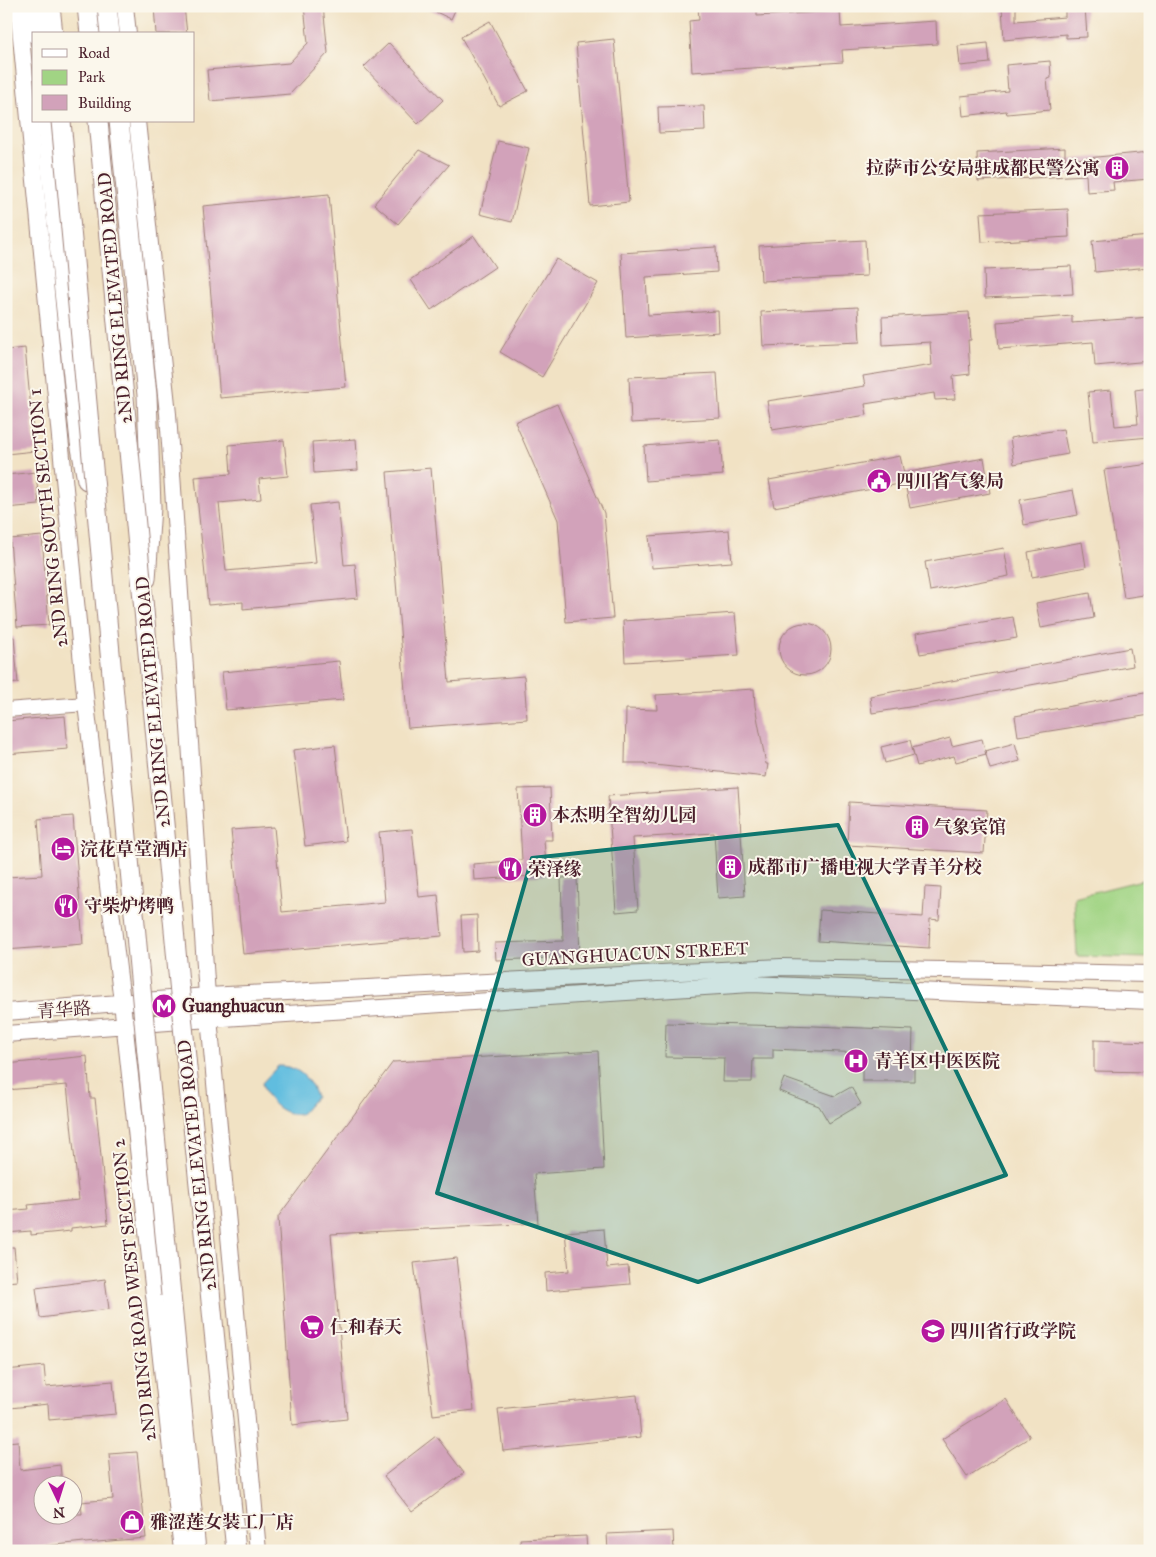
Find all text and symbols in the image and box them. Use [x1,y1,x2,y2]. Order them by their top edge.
legend [32,32,195,122]
text: Road [78,44,110,62]
text: Park [78,68,105,86]
text: Building [78,94,132,112]
building icon: 拉萨市公安局驻成都民警公寓 [1104,155,1130,181]
place label: 拉萨市公安局驻成都民警公寓 [866,157,1100,179]
street label: 2ND RING ELEVATED ROAD [93,171,137,425]
street label: 2ND RING SOUTH SECTION 1 [23,388,73,648]
public building icon: 四川省气象局 [866,468,892,494]
place label: 四川省气象局 [896,470,1004,492]
street label: 2ND RING ELEVATED ROAD [131,575,175,829]
building icon: 本杰明全智幼儿园 [522,802,548,828]
place label: 本杰明全智幼儿园 [552,804,696,826]
building icon: 气象宾馆 [904,814,930,840]
place label: 气象宾馆 [934,816,1006,838]
hotel icon: 浣花草堂酒店 [50,836,76,862]
place label: 浣花草堂酒店 [80,838,188,860]
building icon: 成都市广播电视大学青羊分校 [717,854,743,880]
restaurant icon: 荣泽缘 [497,856,523,882]
place label: 成都市广播电视大学青羊分校 [748,856,982,878]
place label: 荣泽缘 [528,858,582,880]
restaurant icon: 守柴炉烤鸭 [53,893,79,919]
place label: 守柴炉烤鸭 [84,895,174,917]
street label: GUANGHUACUN STREET [521,937,749,971]
metro station icon: Guanghuacun [151,993,177,1019]
place label: Guanghuacun [182,995,285,1018]
street label: 青华路 [36,997,92,1023]
street label: 2ND RING ELEVATED ROAD [173,1039,221,1291]
hospital icon: 青羊区中医医院 [843,1048,869,1074]
place label: 青羊区中医医院 [874,1050,1000,1072]
street label: 2ND RING ROAD WEST SECTION 2 [107,1138,161,1442]
supermarket icon: 仁和春天 [299,1314,325,1340]
place label: 仁和春天 [330,1316,402,1338]
school or university icon: 四川省行政学院 [920,1318,946,1344]
place label: 四川省行政学院 [950,1320,1076,1342]
north arrow [32,1474,82,1524]
text: N [52,1504,65,1521]
shop icon: 雅涩莲女装工厂店 [119,1509,145,1535]
place label: 雅涩莲女装工厂店 [150,1511,294,1533]

